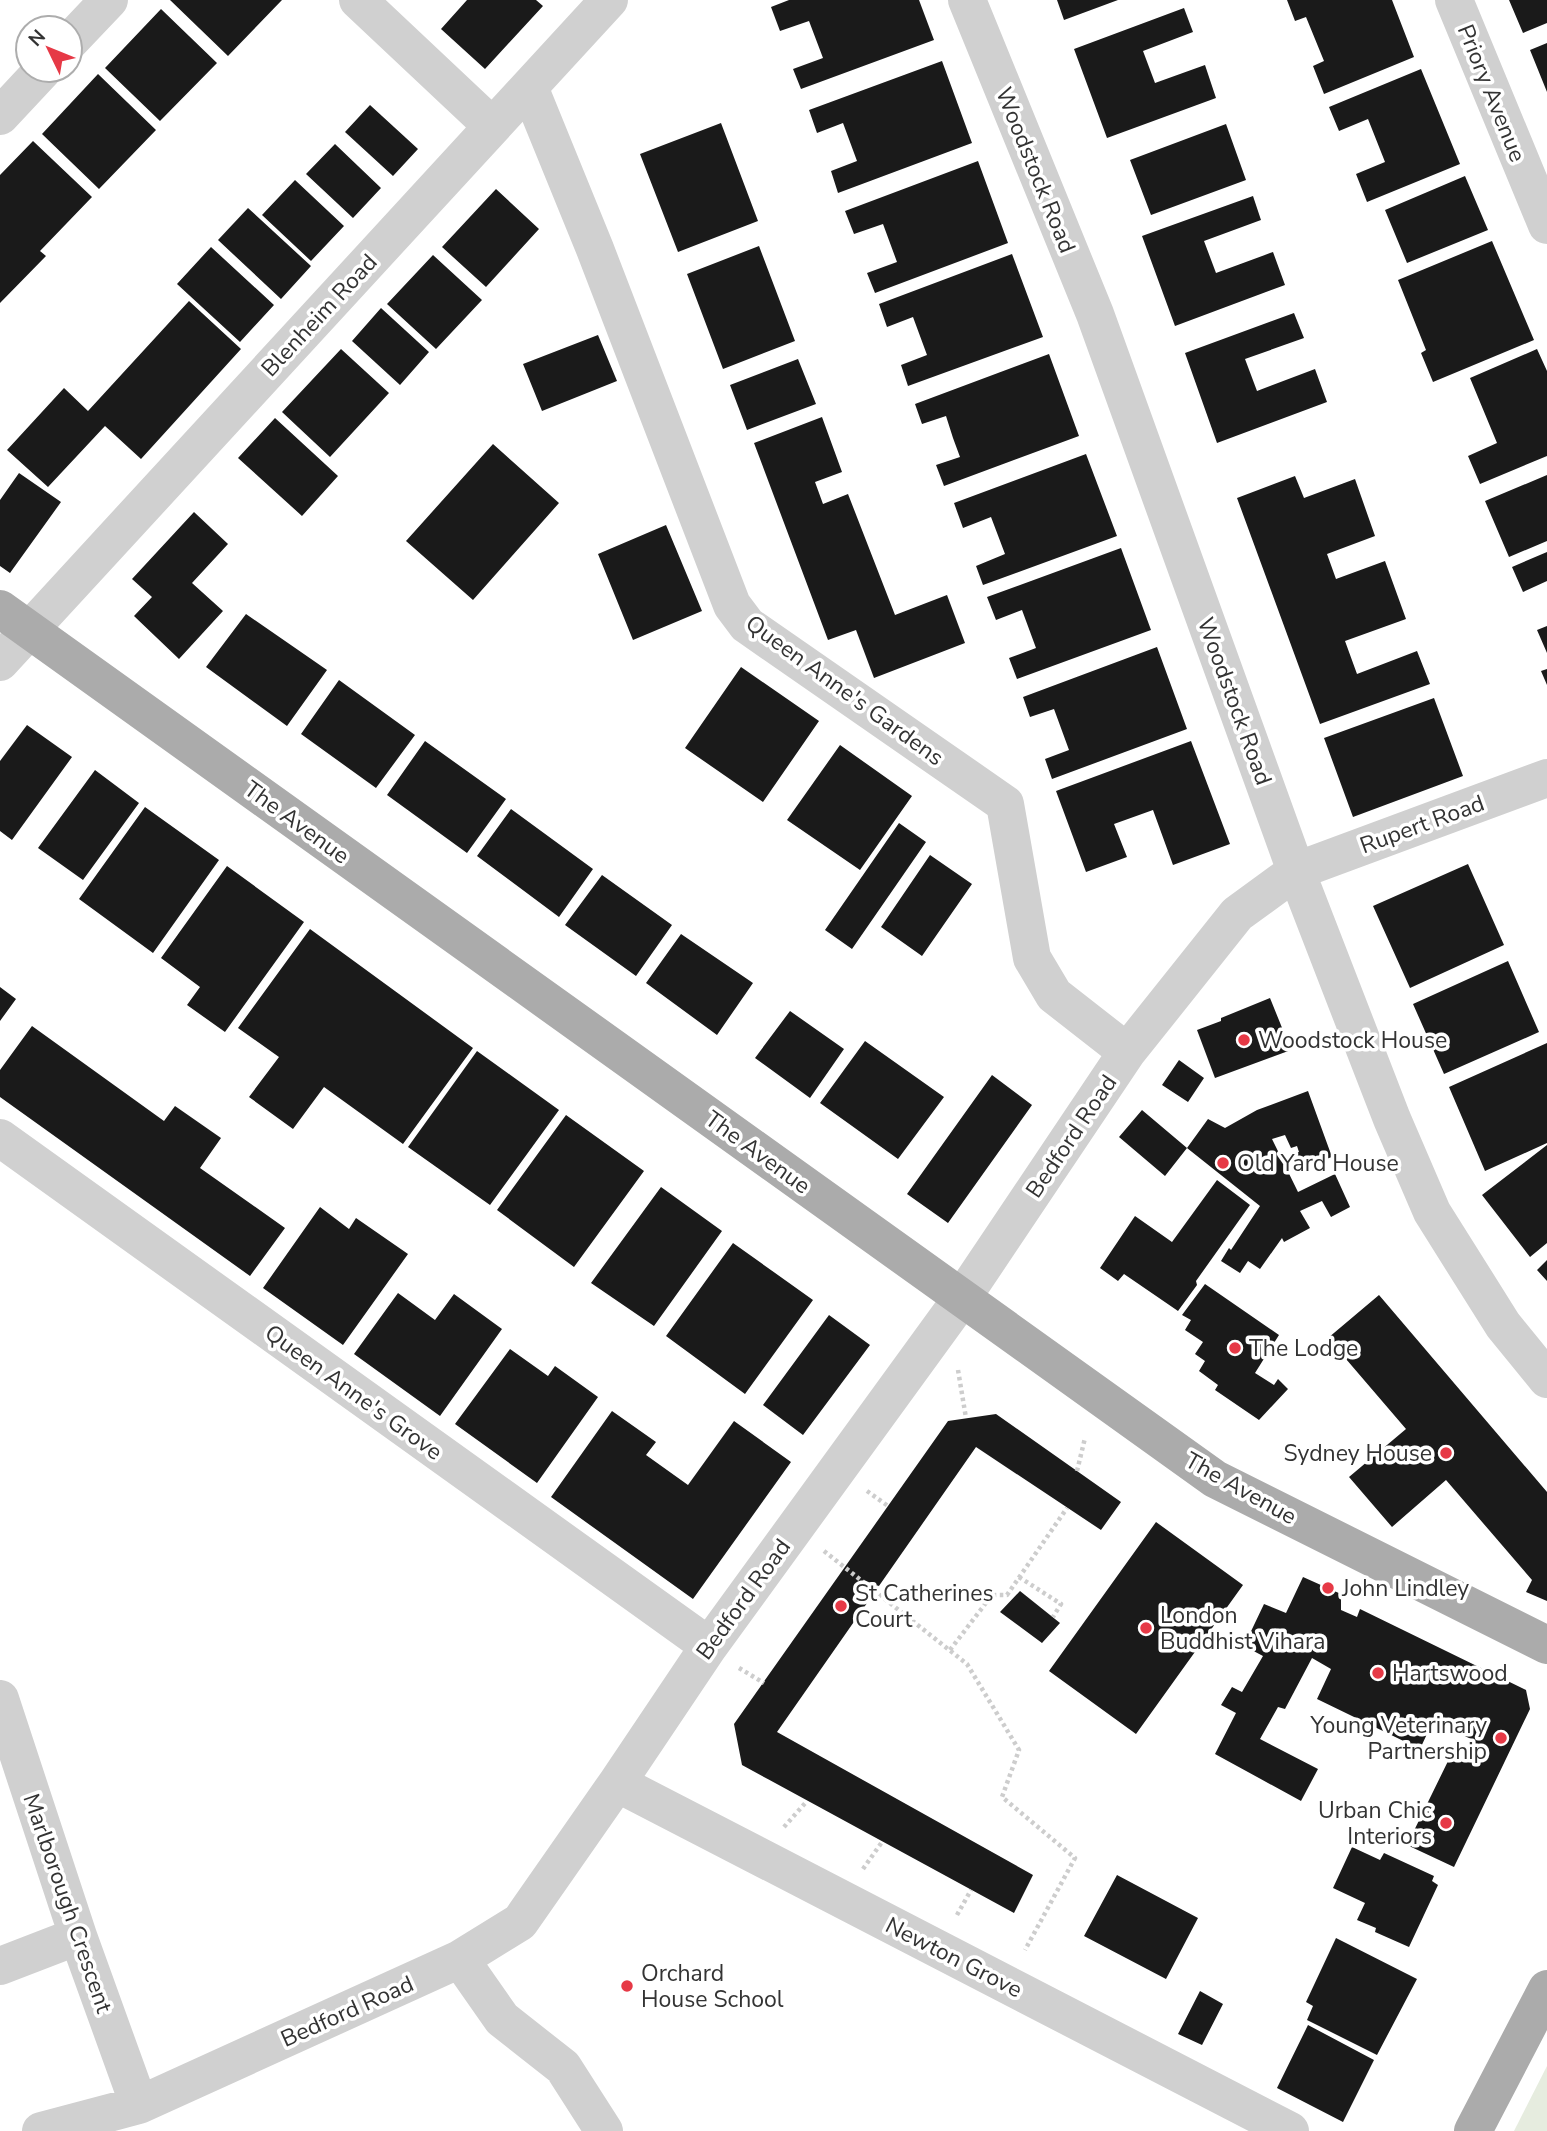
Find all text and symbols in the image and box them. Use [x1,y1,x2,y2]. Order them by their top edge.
north arrow [14,14,84,84]
street label: Priory Avenue [1450,20,1533,167]
text: N [23,24,52,52]
street label: Woodstock Road [988,83,1083,258]
street label: Blenheim Road [254,247,384,383]
street label: Queen Anne's Gardens [739,608,950,773]
street label: Woodstock Road [1190,613,1279,789]
street label: The Avenue [238,774,356,871]
street label: Rupert Road [1356,788,1489,861]
place label: Woodstock House [1258,1025,1447,1056]
marker: Woodstock House [1236,1032,1252,1048]
street label: Bedford Road [1019,1069,1124,1204]
street label: The Avenue [699,1104,817,1201]
place label: Old Yard House [1237,1148,1399,1179]
marker: Old Yard House [1215,1155,1231,1171]
street label: Queen Anne's Grove [259,1317,449,1467]
place label: The Lodge [1249,1333,1358,1364]
marker: The Lodge [1227,1340,1243,1356]
place label: Sydney House [1284,1438,1432,1469]
street label: The Avenue [1179,1445,1302,1532]
marker: Sydney House [1438,1445,1454,1461]
street label: Bedford Road [689,1533,798,1666]
place label: John Lindley [1341,1573,1469,1604]
place label: St Catherines Court [855,1578,994,1635]
marker: John Lindley [1320,1580,1336,1596]
marker: St Catherines Court [833,1598,849,1614]
place label: London Buddhist Vihara [1160,1600,1325,1657]
marker: London Buddhist Vihara [1138,1620,1154,1636]
place label: Hartswood [1392,1658,1508,1689]
marker: Hartswood [1370,1665,1386,1681]
place label: Young Veterinary Partnership [1309,1710,1487,1767]
marker: Young Veterinary Partnership [1493,1730,1509,1746]
street label: Marlborough Crescent [15,1789,120,2018]
place label: Urban Chic Interiors [1318,1795,1432,1852]
marker: Urban Chic Interiors [1438,1815,1454,1831]
street label: Newton Grove [880,1910,1028,2005]
place label: Orchard House School [641,1958,784,2015]
street label: Bedford Road [276,1968,418,2055]
marker: Orchard House School [619,1978,635,1994]

